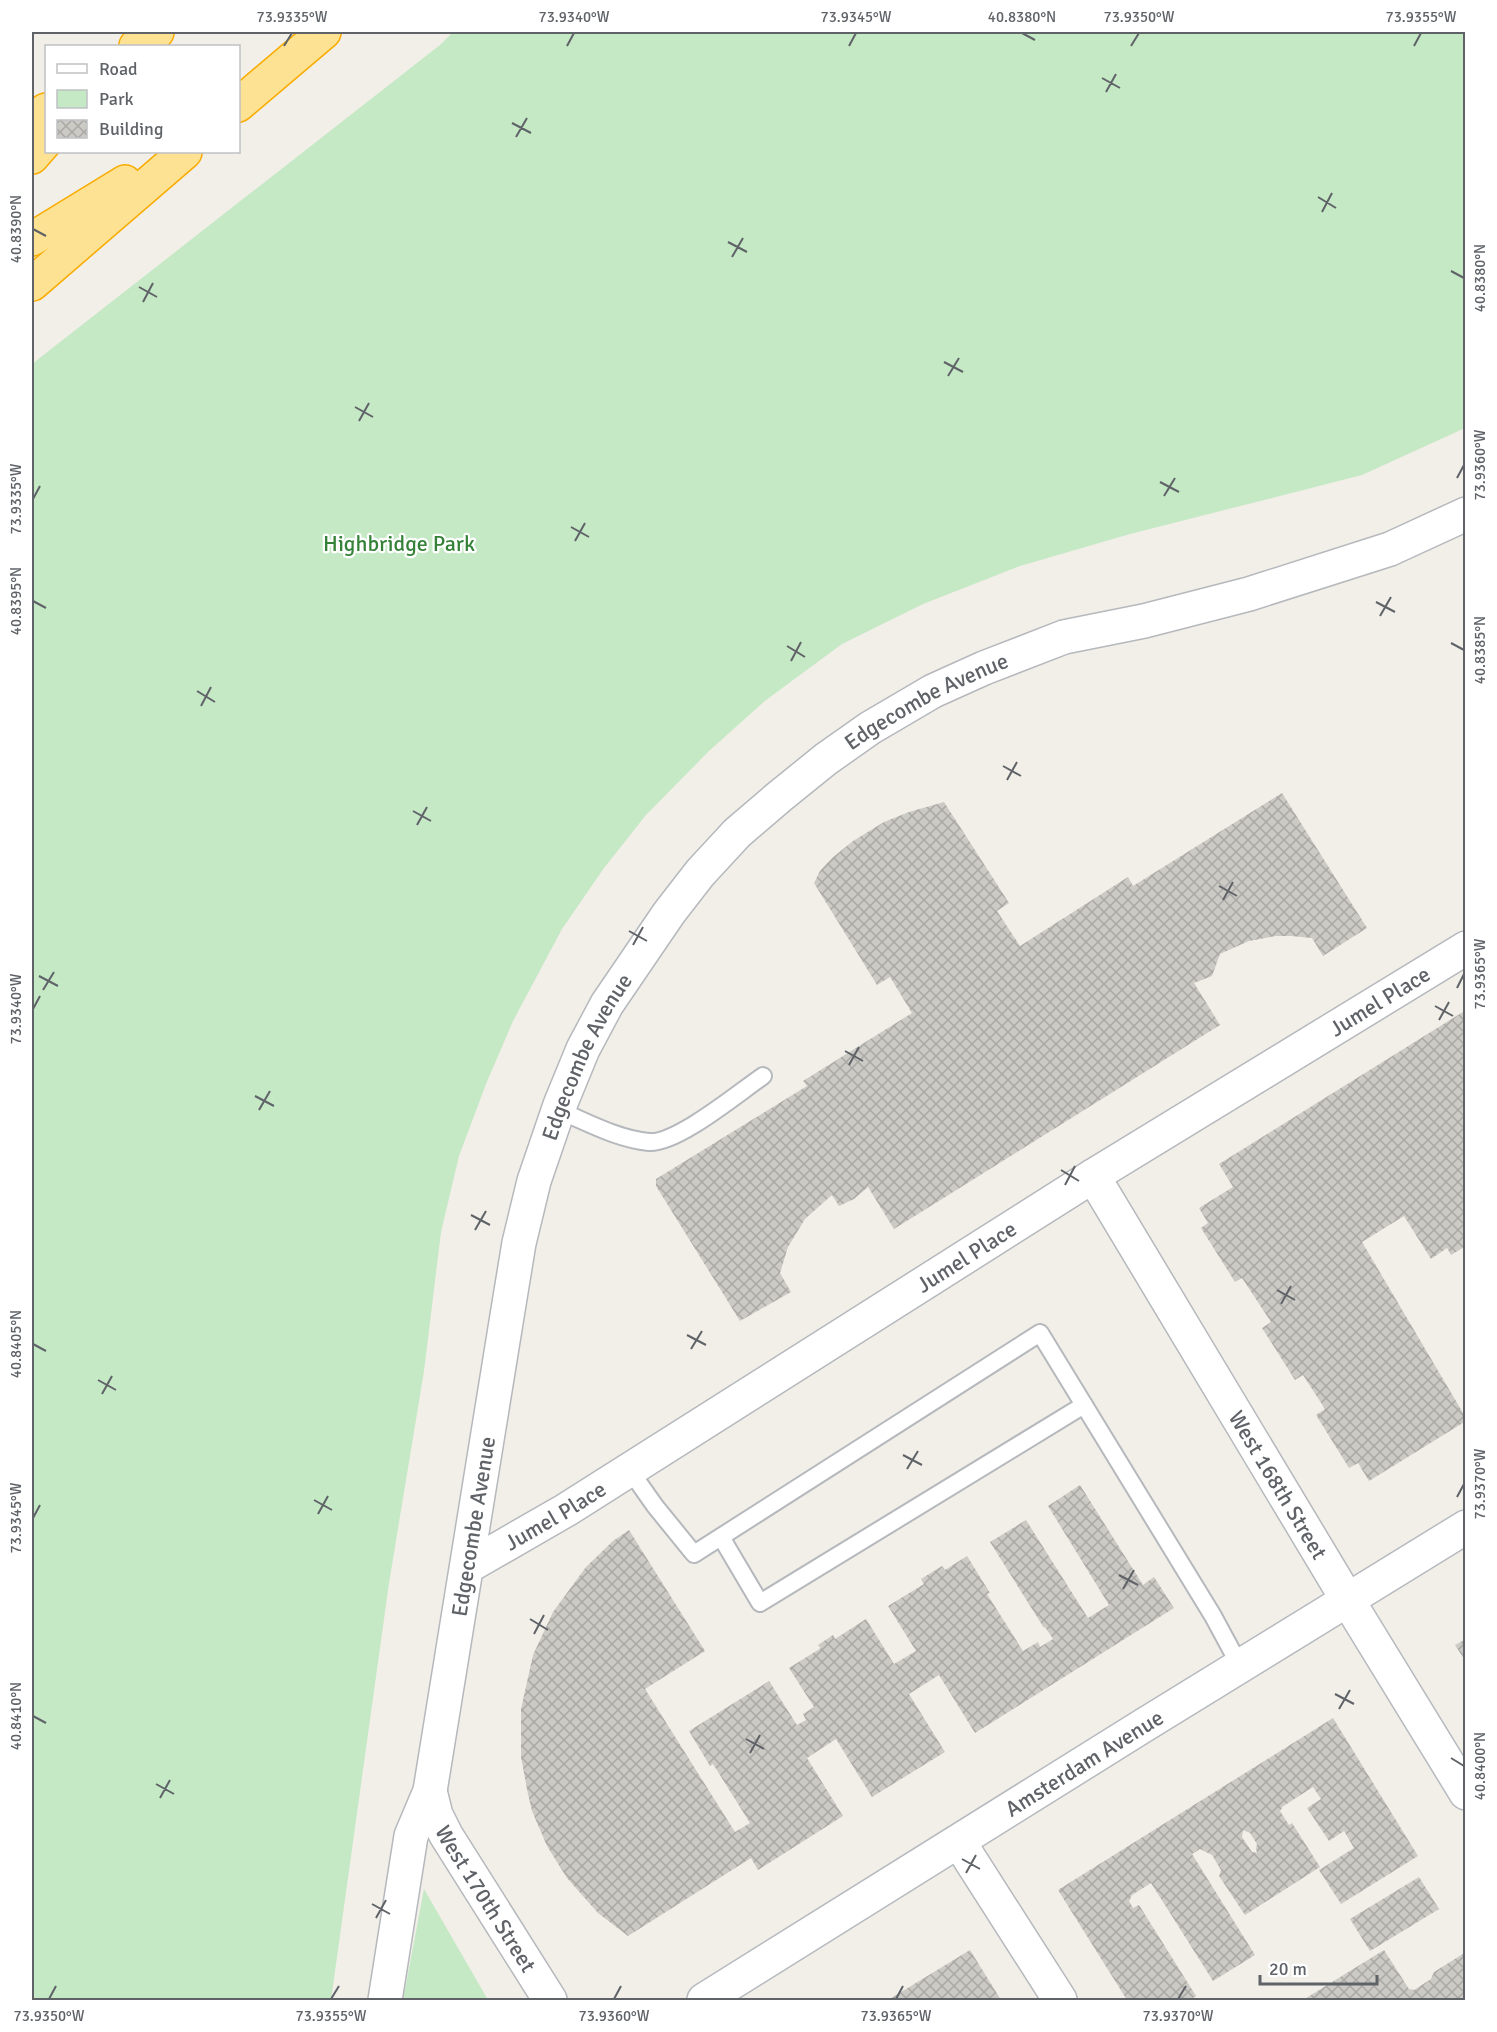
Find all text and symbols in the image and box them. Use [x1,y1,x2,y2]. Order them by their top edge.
text: 73.9335°W [257,8,328,26]
text: 73.9340°W [539,8,610,26]
text: 73.9345°W [821,8,892,26]
text: 40.8380°N [988,8,1056,26]
text: 73.9350°W [1104,8,1175,26]
text: 73.9355°W [1386,8,1457,26]
legend [45,45,240,153]
text: Road [99,58,138,80]
text: Park [99,88,134,110]
text: Building [99,118,163,140]
text: 40.8390°N [7,195,25,263]
text: 40.8380°N [1471,244,1489,312]
text: 73.9360°W [1471,429,1489,500]
text: 73.9335°W [7,463,25,534]
park label: Highbridge Park [323,530,475,557]
text: 40.8395°N [7,567,25,635]
text: 40.8385°N [1471,616,1489,684]
street label: Edgecombe Avenue [839,647,1012,755]
text: 73.9365°W [1471,938,1489,1009]
street label: Jumel Place [1324,960,1435,1042]
street label: Edgecombe Avenue [535,968,637,1144]
text: 73.9340°W [7,973,25,1044]
street label: Jumel Place [911,1215,1021,1298]
text: 40.8405°N [7,1310,25,1378]
street label: West 168th Street [1223,1405,1333,1564]
street label: Edgecombe Avenue [445,1434,501,1618]
text: 73.9370°W [1471,1448,1489,1519]
street label: Jumel Place [500,1475,611,1556]
text: 73.9345°W [7,1482,25,1553]
text: 40.8410°N [7,1682,25,1750]
street label: Amsterdam Avenue [1000,1703,1168,1822]
text: 40.8400°N [1471,1732,1489,1800]
street label: West 170th Street [430,1821,542,1977]
scale bar [1260,1948,1377,1986]
text: 20 m [1269,1958,1307,1980]
text: 73.9350°W [14,2007,85,2025]
text: 73.9355°W [296,2007,367,2025]
text: 73.9360°W [579,2007,650,2025]
text: 73.9365°W [861,2007,932,2025]
text: 73.9370°W [1143,2007,1214,2025]

